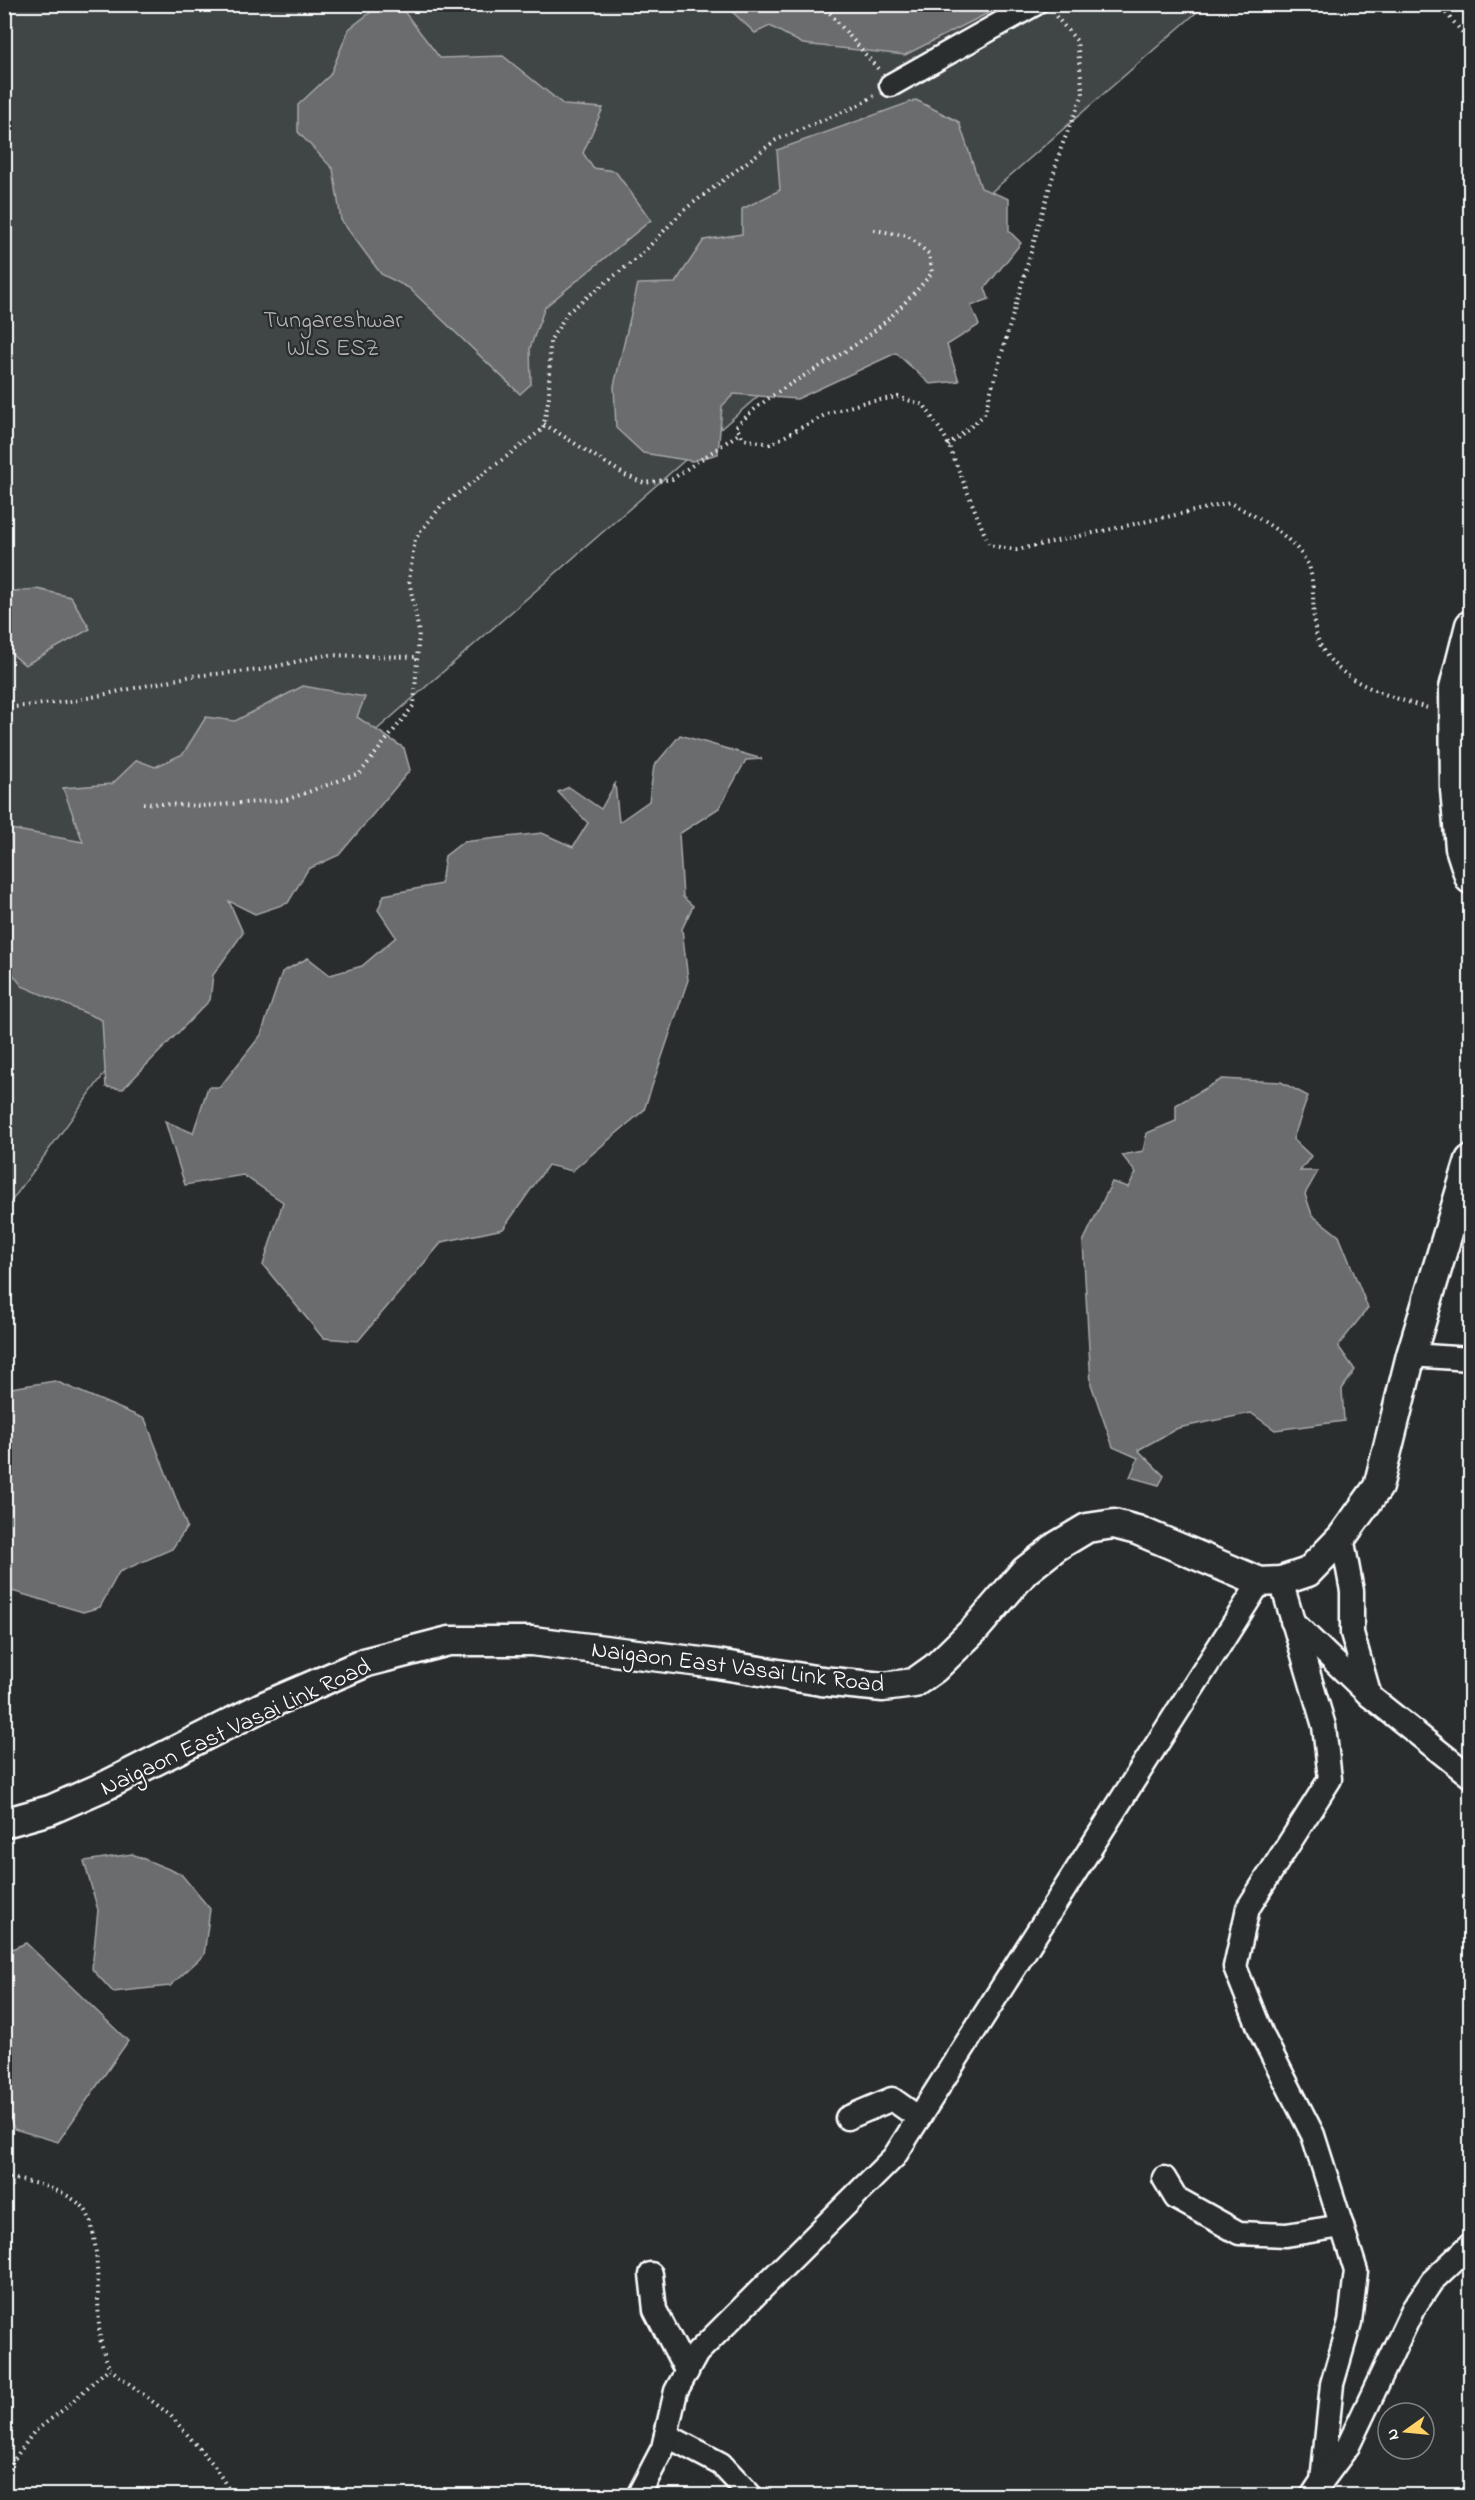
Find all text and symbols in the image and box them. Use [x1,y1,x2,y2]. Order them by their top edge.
park label: Tungareshwar WLS ESZ [263,304,403,367]
street label: Naigaon East Vasai Link Road [589,1633,887,1704]
street label: Naigaon East Vasai Link Road [95,1650,378,1806]
north arrow [1376,2401,1436,2461]
text: N [1380,2426,1406,2443]

